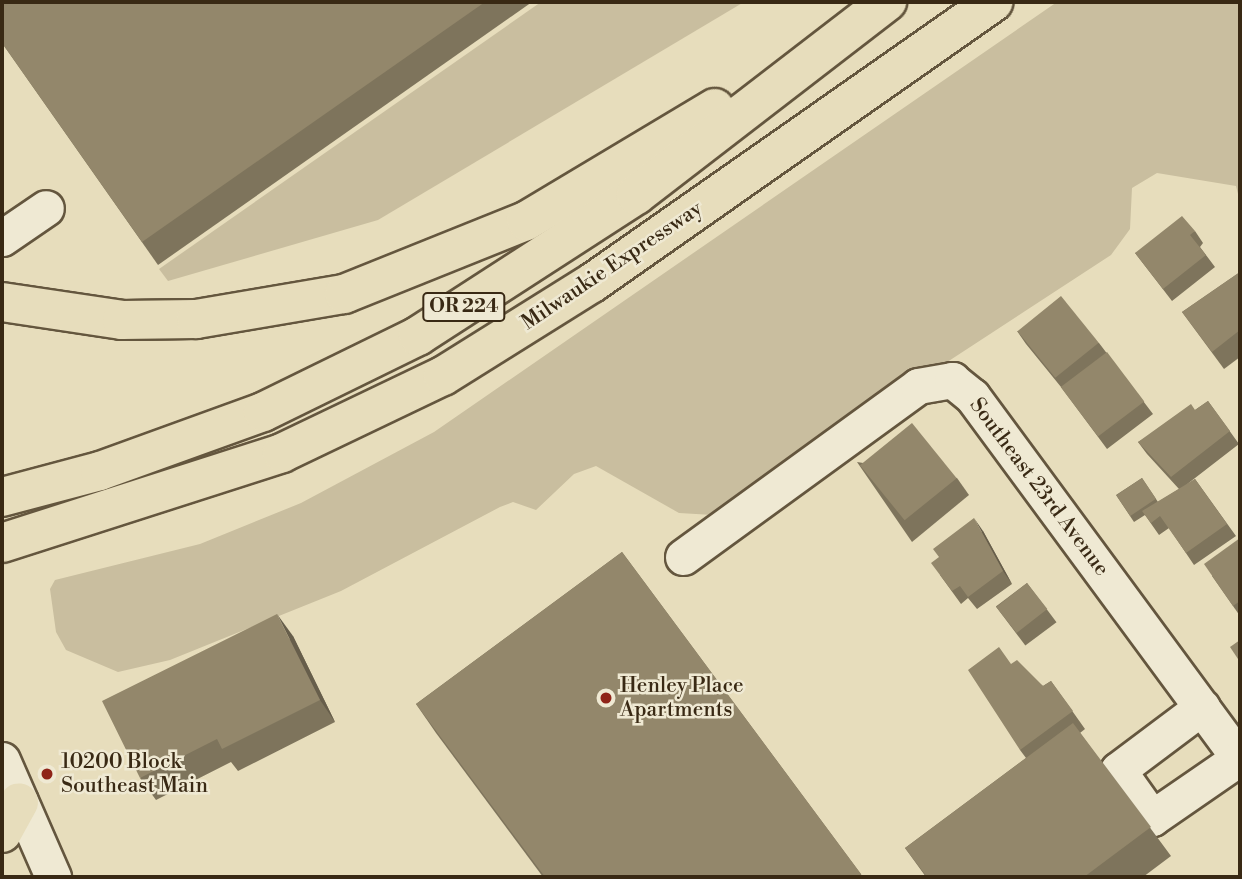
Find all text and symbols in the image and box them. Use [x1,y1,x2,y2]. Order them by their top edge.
street label: Milwaukie Expressway [517,196,707,336]
road number: OR 224 [422,292,506,322]
street label: Southeast 23rd Avenue [964,393,1114,581]
place label: Henley Place Apartments [620,673,744,723]
marker: Henley Place Apartments [598,690,614,706]
place label: 10200 Block Southeast Main [61,749,208,799]
marker: 10200 Block Southeast Main [39,766,55,782]

